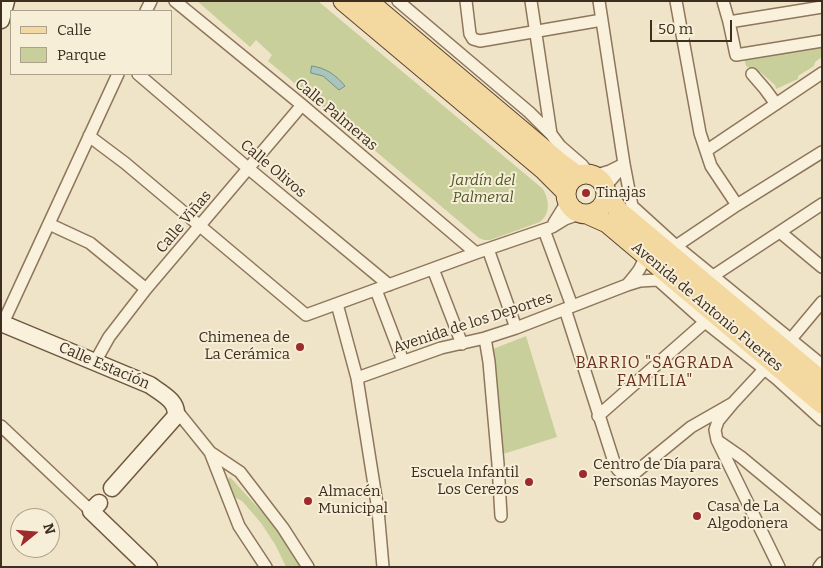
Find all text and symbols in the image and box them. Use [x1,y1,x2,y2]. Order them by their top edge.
legend [10,10,172,75]
scale bar [653,10,736,42]
text: 50 m [658,20,693,38]
text: Calle [57,21,91,39]
text: Parque [57,46,106,64]
street label: Calle Palmeras [291,75,381,155]
street label: Calle Olivos [236,136,310,202]
park label: Jardín del Palmeral [451,172,515,207]
place label: Tinajas [596,184,646,202]
street label: Calle Viñas [153,187,215,257]
marker: Tinajas [580,187,592,199]
street label: Avenida de Antonio Fuertes [628,238,786,376]
street label: Avenida de los Deportes [391,289,555,357]
place label: Chimenea de La Cerámica [198,329,290,364]
street label: Calle Estación [56,339,152,393]
marker: Chimenea de La Cerámica [294,341,306,353]
district label: BARRIO "SAGRADA FAMILIA" [574,354,736,392]
place label: Centro de Día para Personas Mayores [593,456,721,491]
place label: Escuela Infantil Los Cerezos [411,464,519,499]
marker: Centro de Día para Personas Mayores [577,468,589,480]
marker: Escuela Infantil Los Cerezos [523,476,535,488]
place label: Almacén Municipal [318,483,388,518]
marker: Almacén Municipal [302,495,314,507]
place label: Casa de La Algodonera [707,498,788,533]
north arrow [10,508,60,558]
marker: Casa de La Algodonera [691,510,703,522]
text: N [39,521,59,536]

